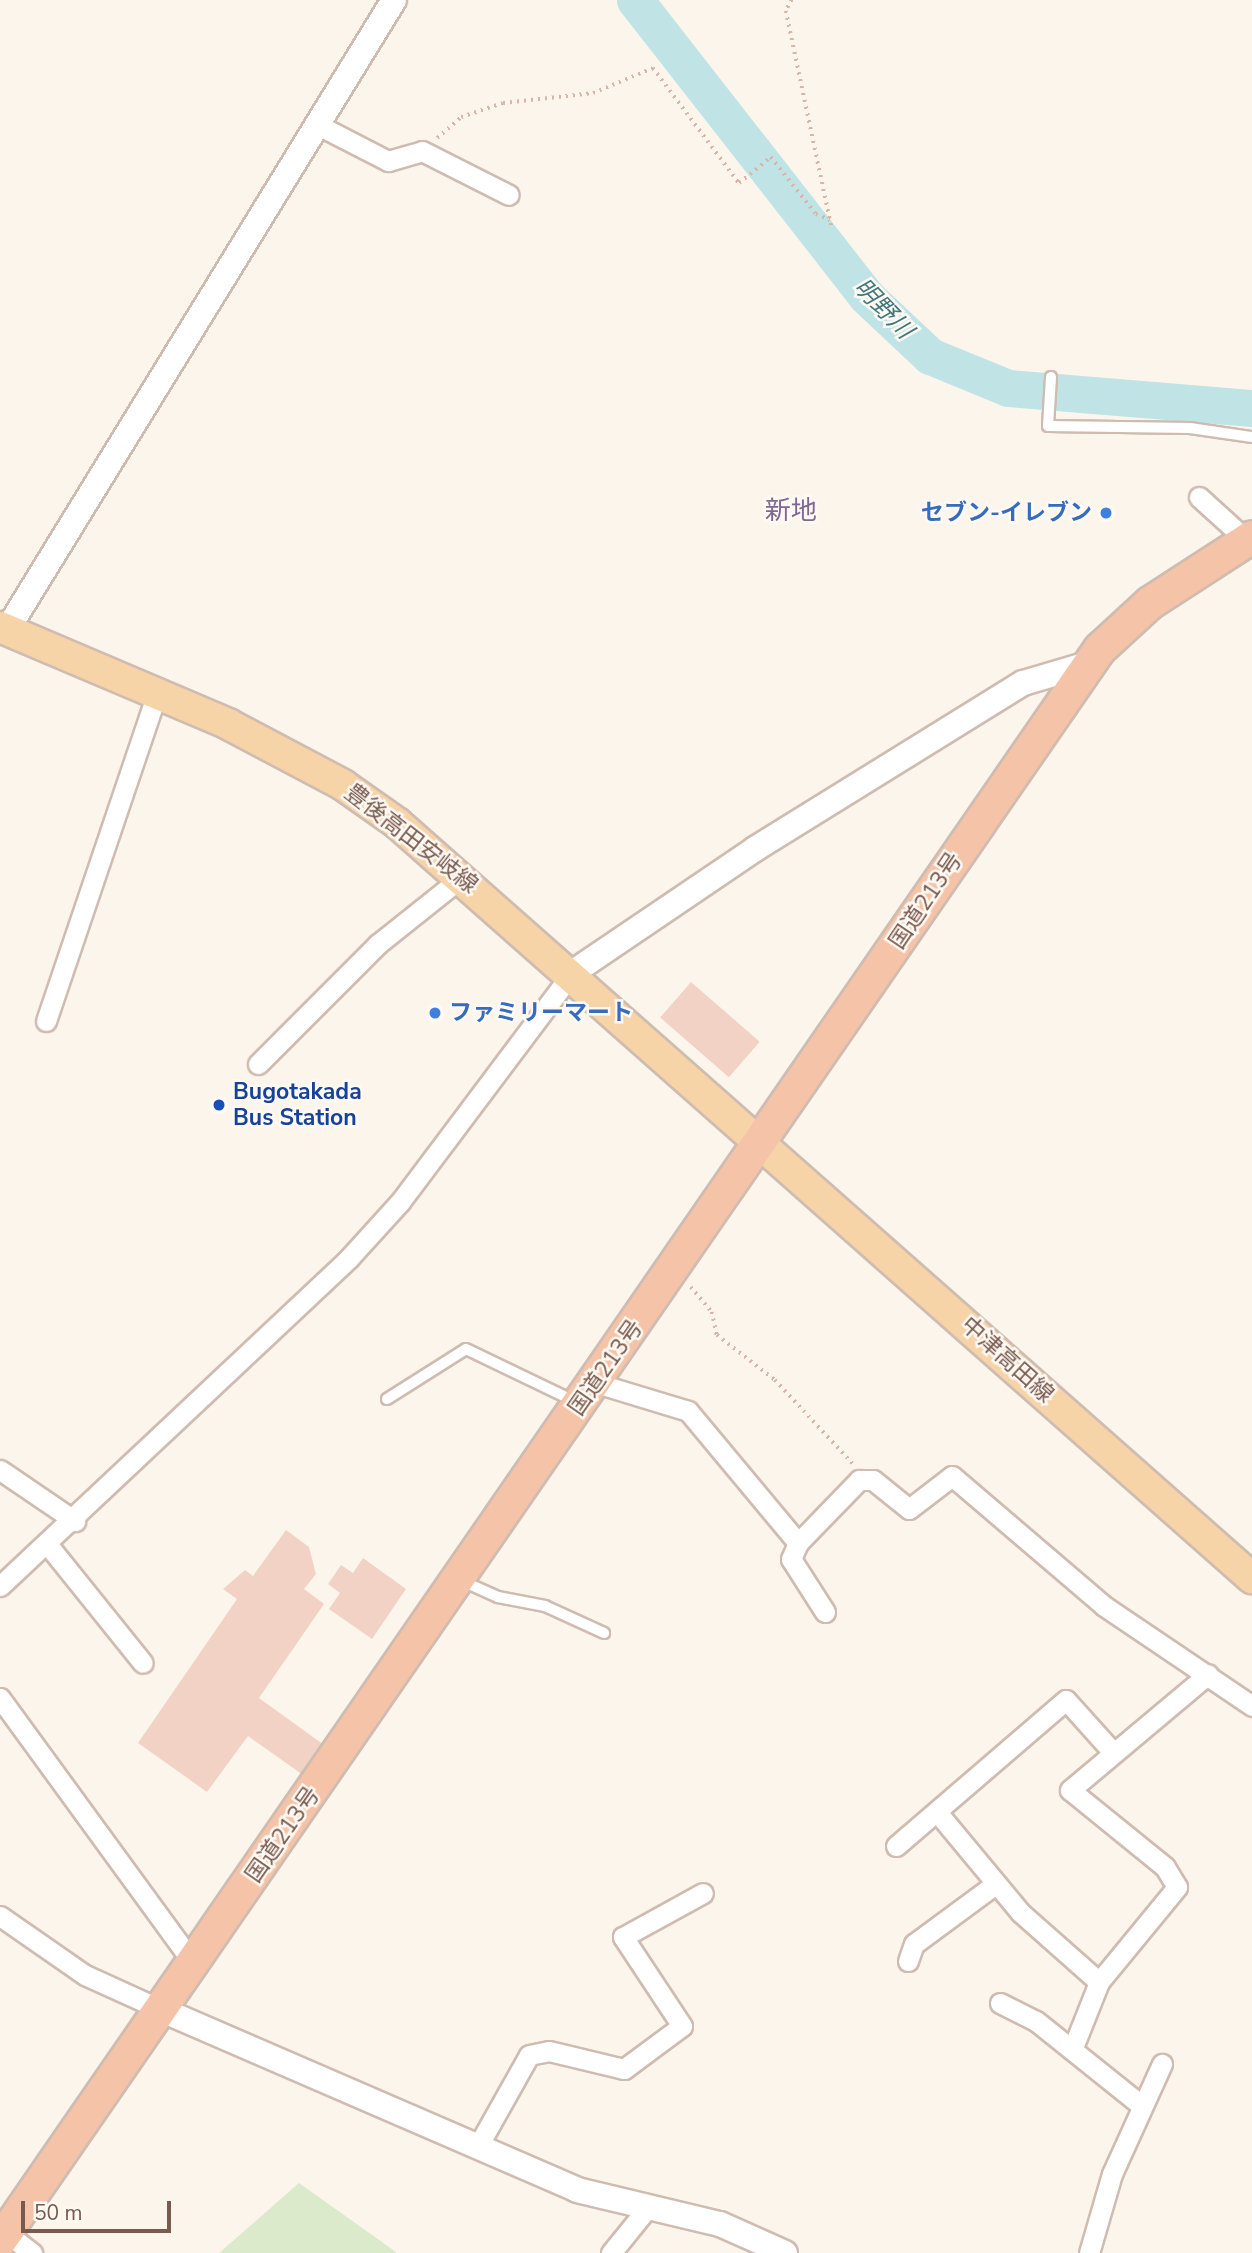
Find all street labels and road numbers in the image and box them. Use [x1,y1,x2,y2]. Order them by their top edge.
street label: 豊後高田安岐線 [339,779,483,899]
street label: 国道213号 [884,848,968,954]
street label: 中津高田線 [955,1311,1059,1409]
street label: 国道213号 [563,1315,649,1421]
street label: 国道213号 [240,1782,326,1888]

